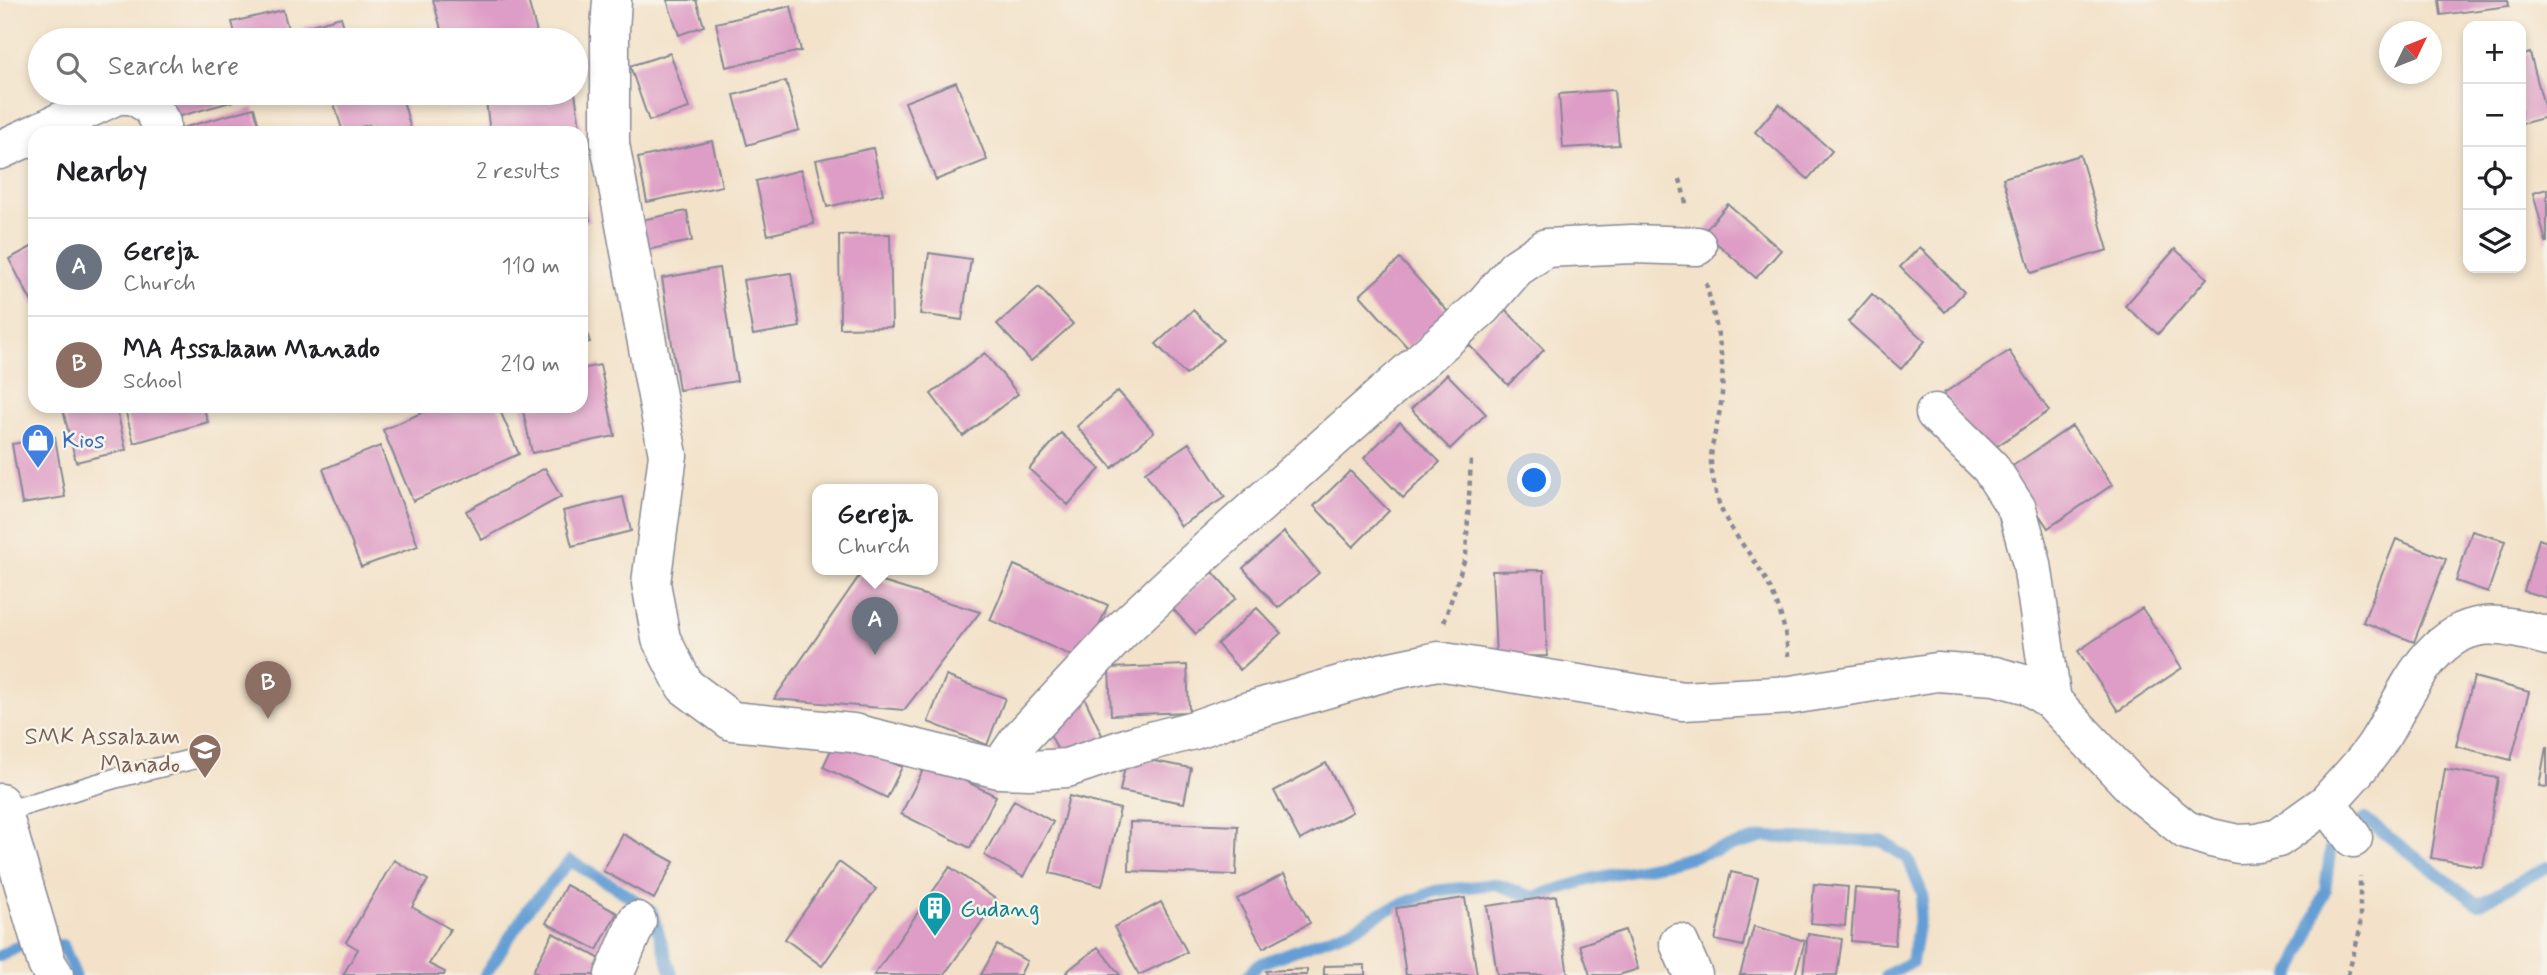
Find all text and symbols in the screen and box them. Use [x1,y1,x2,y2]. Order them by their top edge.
north arrow [2379,21,2442,84]
map controls [2463,21,2526,273]
button: + [2463,21,2526,84]
search box [28,28,588,105]
icon: search [52,48,90,86]
text: Search here [108,50,239,84]
button: − [2463,84,2526,147]
button: locate [2463,147,2526,210]
text: Nearby [56,152,147,191]
text: 2 results [476,157,560,187]
button: layers [2463,210,2526,273]
text: Gereja [123,235,198,269]
text: A [71,252,87,282]
text: 110 m [501,252,560,282]
text: Church [123,269,196,299]
text: MA Assalaam Manado [123,333,380,367]
text: B [72,350,86,380]
text: 210 m [500,350,560,380]
text: School [123,367,183,397]
shop icon: Kios [19,421,57,470]
place label: Kios [62,426,105,457]
your location [1517,463,1551,497]
popup [812,484,938,575]
text: Gereja [837,498,913,532]
text: Church [837,532,910,562]
pin: A [852,597,898,655]
pin: B [245,661,291,719]
place label: SMK Assalaam Manado [25,722,180,781]
school or university icon: SMK Assalaam Manado [186,731,224,780]
building icon: Gudang [916,889,954,938]
place label: Gudang [960,894,1040,925]

